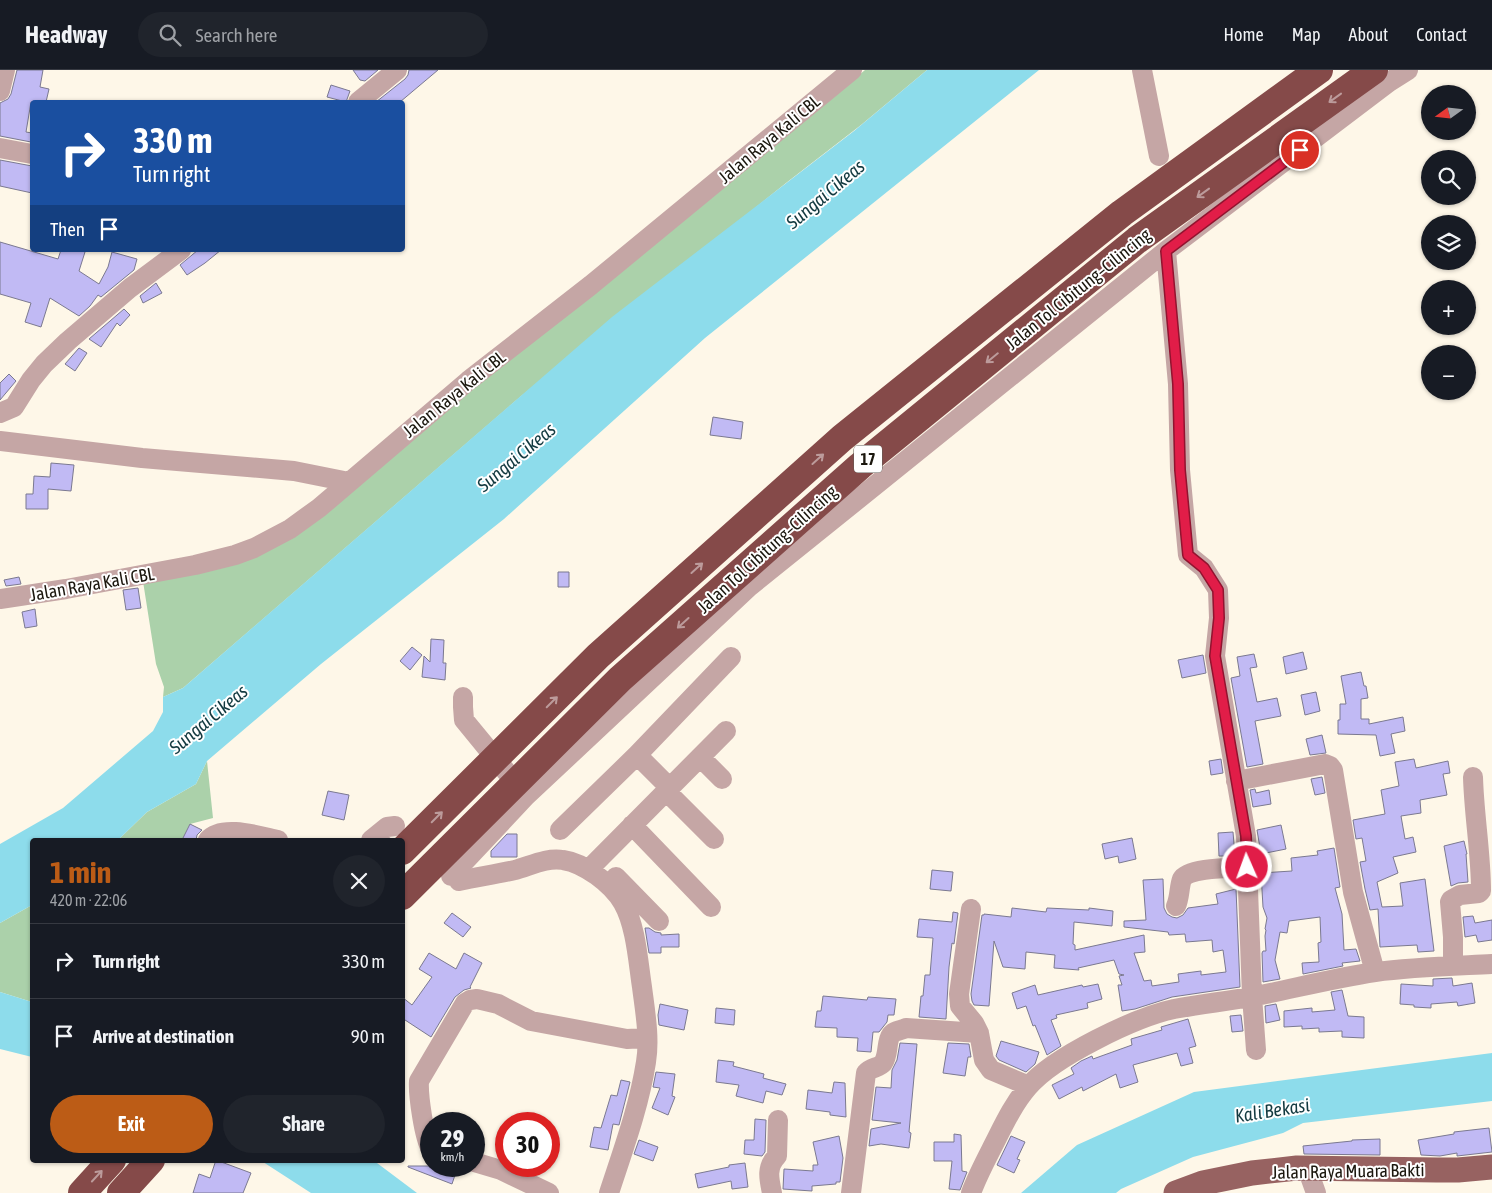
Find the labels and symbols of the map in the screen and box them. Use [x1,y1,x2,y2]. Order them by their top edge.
north arrow [1421,85,1476,140]
street label: Jalan Raya Kali CBL [714,91,824,187]
one-way arrow [1328,93,1342,103]
pin [1279,129,1321,171]
water label: Sungai Cikeas [781,155,869,234]
one-way arrow [1196,188,1210,198]
street label: Jalan Tol Cibitung–Cilincing [1001,224,1155,354]
street label: Jalan Raya Kali CBL [399,346,509,442]
one-way arrow [986,353,999,364]
water label: Sungai Cikeas [472,418,560,497]
road number: 17 [854,446,882,472]
one-way arrow [811,454,824,465]
street label: Jalan Tol Cibitung–Cilincing [693,481,841,617]
one-way arrow [690,562,703,573]
street label: Jalan Raya Kali CBL [28,563,156,605]
one-way arrow [676,617,689,629]
water label: Sungai Cikeas [164,680,252,759]
one-way arrow [546,695,558,708]
one-way arrow [431,810,443,823]
position arrow [1220,840,1272,892]
water label: Kali Bekasi [1233,1093,1311,1127]
speed limit sign: 30 [495,1112,560,1177]
street label: Jalan Raya Muara Bakti [1271,1159,1425,1183]
one-way arrow [91,1170,103,1183]

